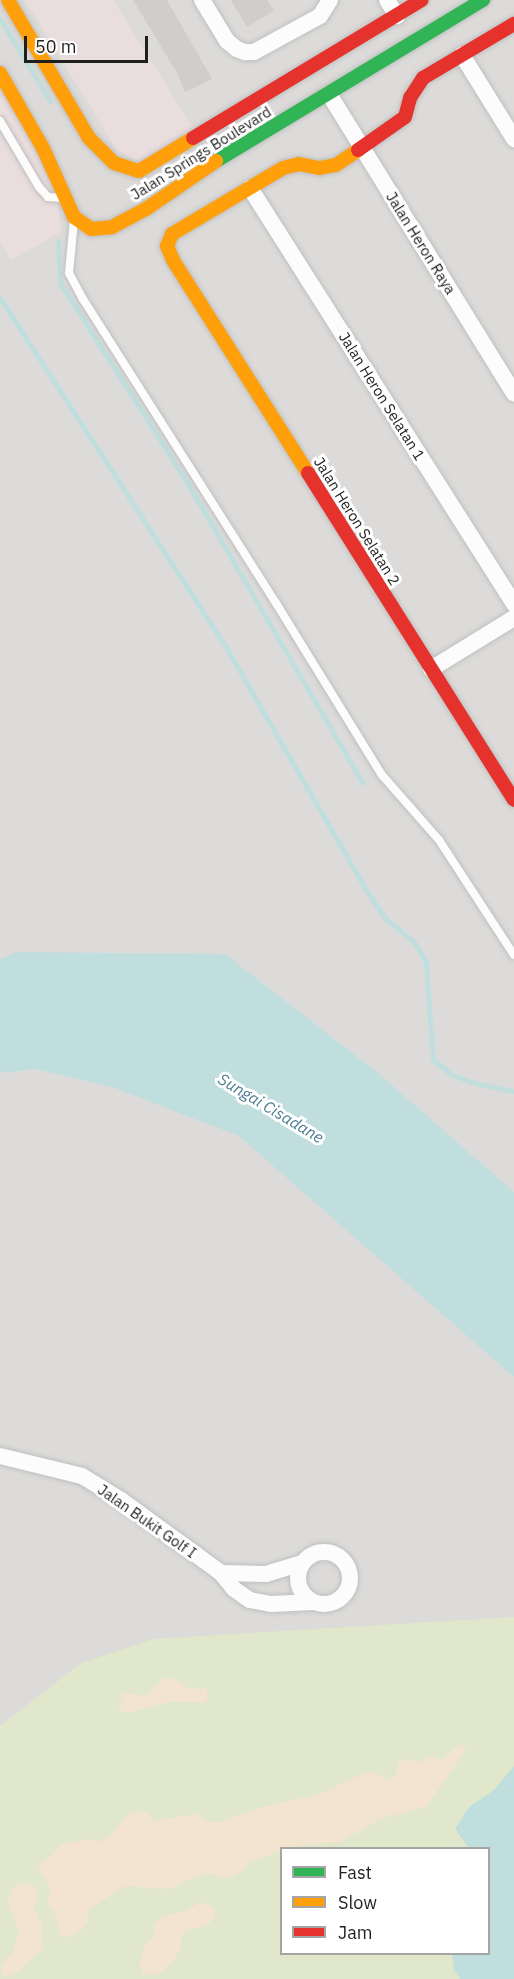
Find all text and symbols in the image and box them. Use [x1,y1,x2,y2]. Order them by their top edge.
scale bar [27,24,152,62]
text: 50 m [35,35,77,58]
street label: Jalan Springs Boulevard [128,102,274,204]
street label: Jalan Heron Raya [382,189,460,297]
street label: Jalan Heron Selatan 1 [335,329,429,463]
street label: Jalan Heron Selatan 2 [310,454,404,588]
water label: Sungai Cisadane [215,1069,327,1147]
street label: Jalan Bukit Golf I [94,1480,200,1562]
legend [280,1847,490,1955]
text: Fast [338,1861,372,1884]
text: Slow [338,1891,377,1914]
text: Jam [338,1921,373,1944]

